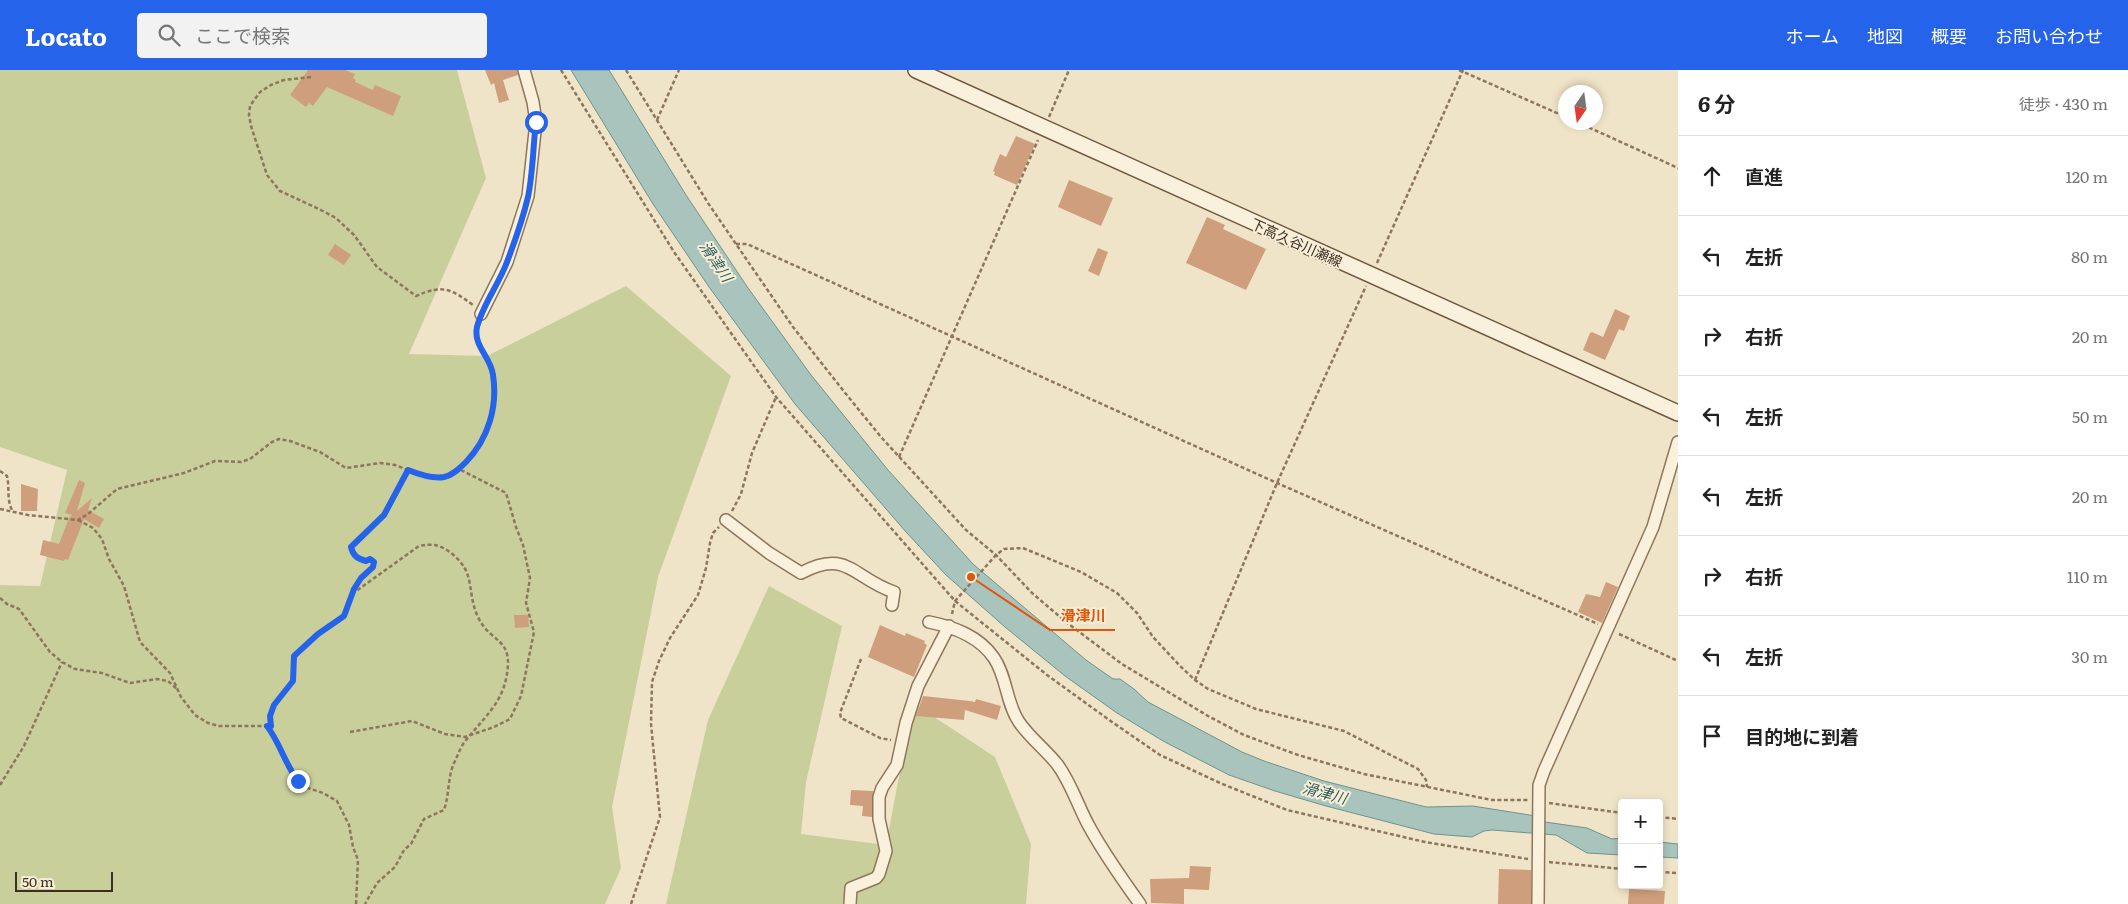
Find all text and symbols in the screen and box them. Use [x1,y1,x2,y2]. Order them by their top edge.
search box [137,13,487,58]
text: Locato [25,18,107,53]
icon: search [155,21,183,49]
text: ここで検索 [195,21,290,49]
text: ホーム [1786,22,1839,49]
text: 地図 [1867,22,1903,49]
text: 概要 [1931,22,1967,49]
text: お問い合わせ [1995,22,2103,49]
north arrow [1558,85,1603,130]
text: 6 分 [1698,87,1735,118]
text: 徒歩 · 430 m [2019,91,2108,115]
route start [525,111,548,134]
icon: ahead [1698,162,1726,190]
text: 直進 [1745,162,1783,190]
text: 120 m [2065,164,2108,188]
street label: 下高久谷川瀬線 [1248,213,1346,271]
water label: 滑津川 [695,236,740,288]
icon: left [1698,242,1726,270]
text: 左折 [1745,242,1783,270]
text: 80 m [2071,244,2108,268]
icon: right [1698,322,1726,350]
text: 右折 [1745,322,1783,350]
text: 20 m [2072,324,2108,348]
icon: left [1698,402,1726,430]
text: 左折 [1745,402,1783,430]
text: 50 m [2072,404,2108,428]
icon: left [1698,482,1726,510]
text: 左折 [1745,482,1783,510]
text: 20 m [2072,484,2108,508]
icon: right [1698,562,1726,590]
text: 右折 [1745,562,1783,590]
text: 110 m [2067,564,2108,588]
callout: 滑津川 [1050,600,1115,630]
text: 滑津川 [1060,603,1106,626]
icon: left [1698,642,1726,670]
text: 左折 [1745,642,1783,670]
text: 30 m [2071,644,2108,668]
icon: arrive [1698,722,1726,750]
text: 目的地に到着 [1745,722,1859,750]
route end [287,770,310,793]
water label: 滑津川 [1300,775,1352,809]
map controls [1618,799,1663,889]
button: + [1618,799,1663,844]
button: − [1618,844,1663,889]
scale bar [15,869,112,892]
text: 50 m [22,871,54,891]

